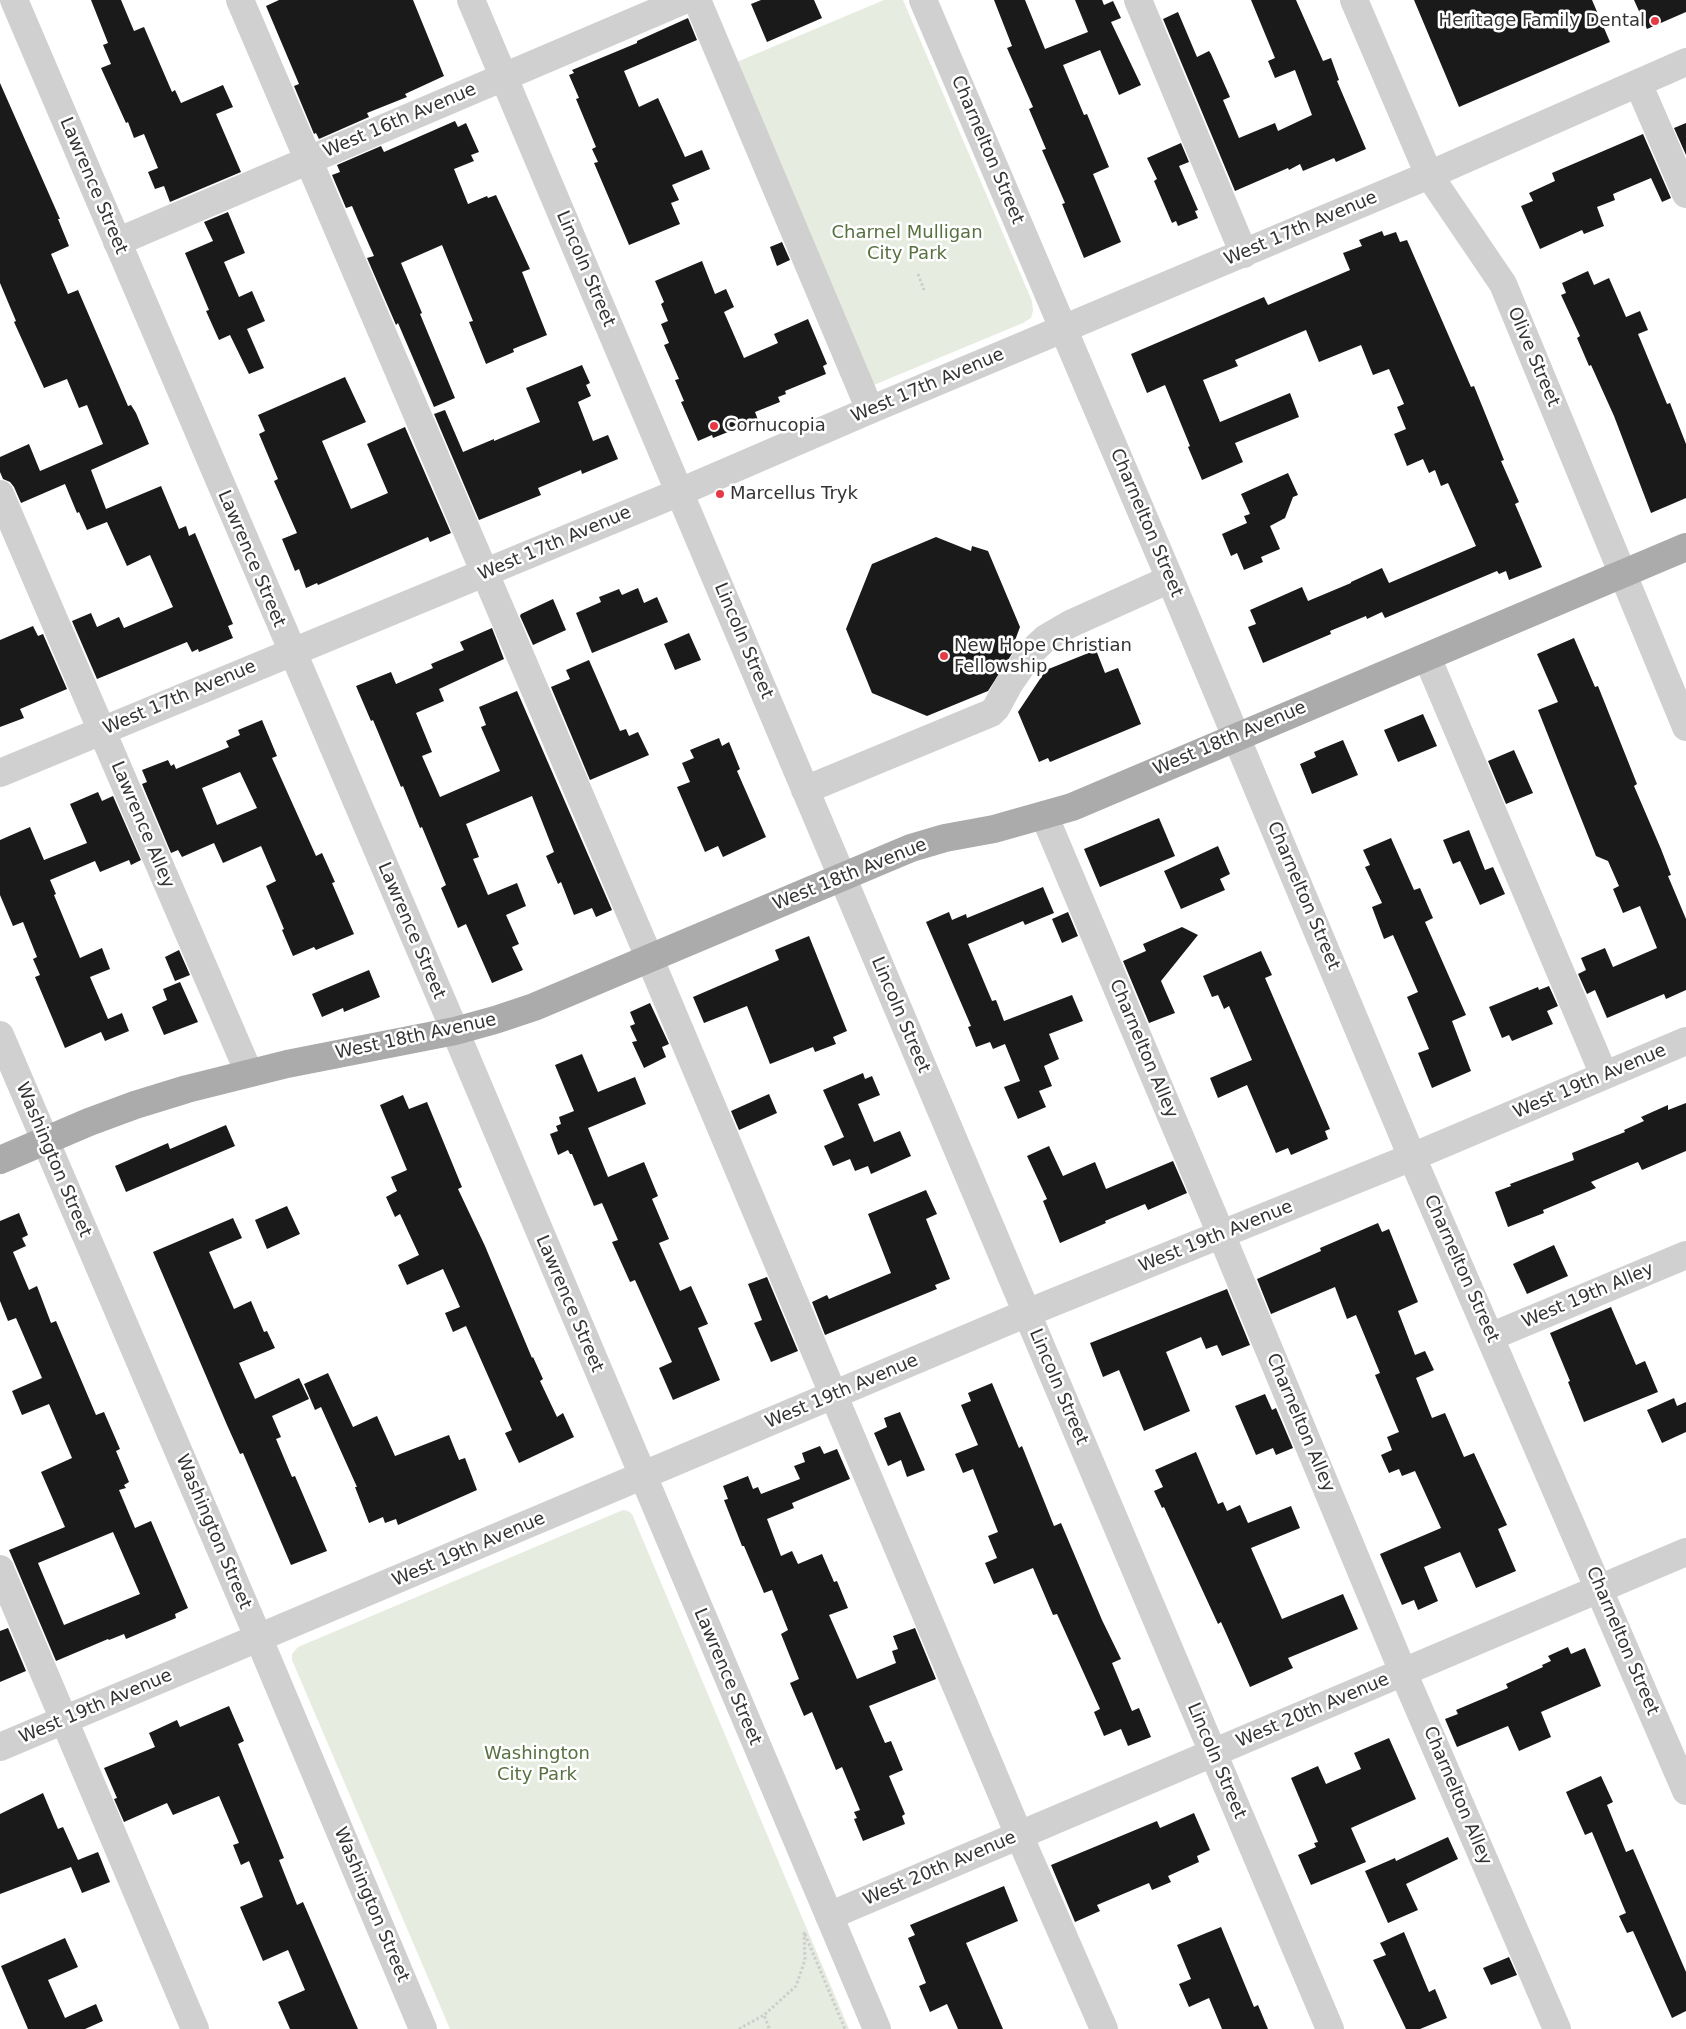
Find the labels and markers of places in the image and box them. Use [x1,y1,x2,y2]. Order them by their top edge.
place label: Heritage Family Dental [1439,10,1645,32]
marker: Heritage Family Dental [1649,15,1661,27]
place label: Cornucopia [724,415,826,437]
marker: Cornucopia [708,420,720,432]
place label: Marcellus Tryk [730,483,858,505]
marker: Marcellus Tryk [714,488,726,500]
place label: New Hope Christian Fellowship [954,635,1132,678]
marker: New Hope Christian Fellowship [938,650,950,662]

